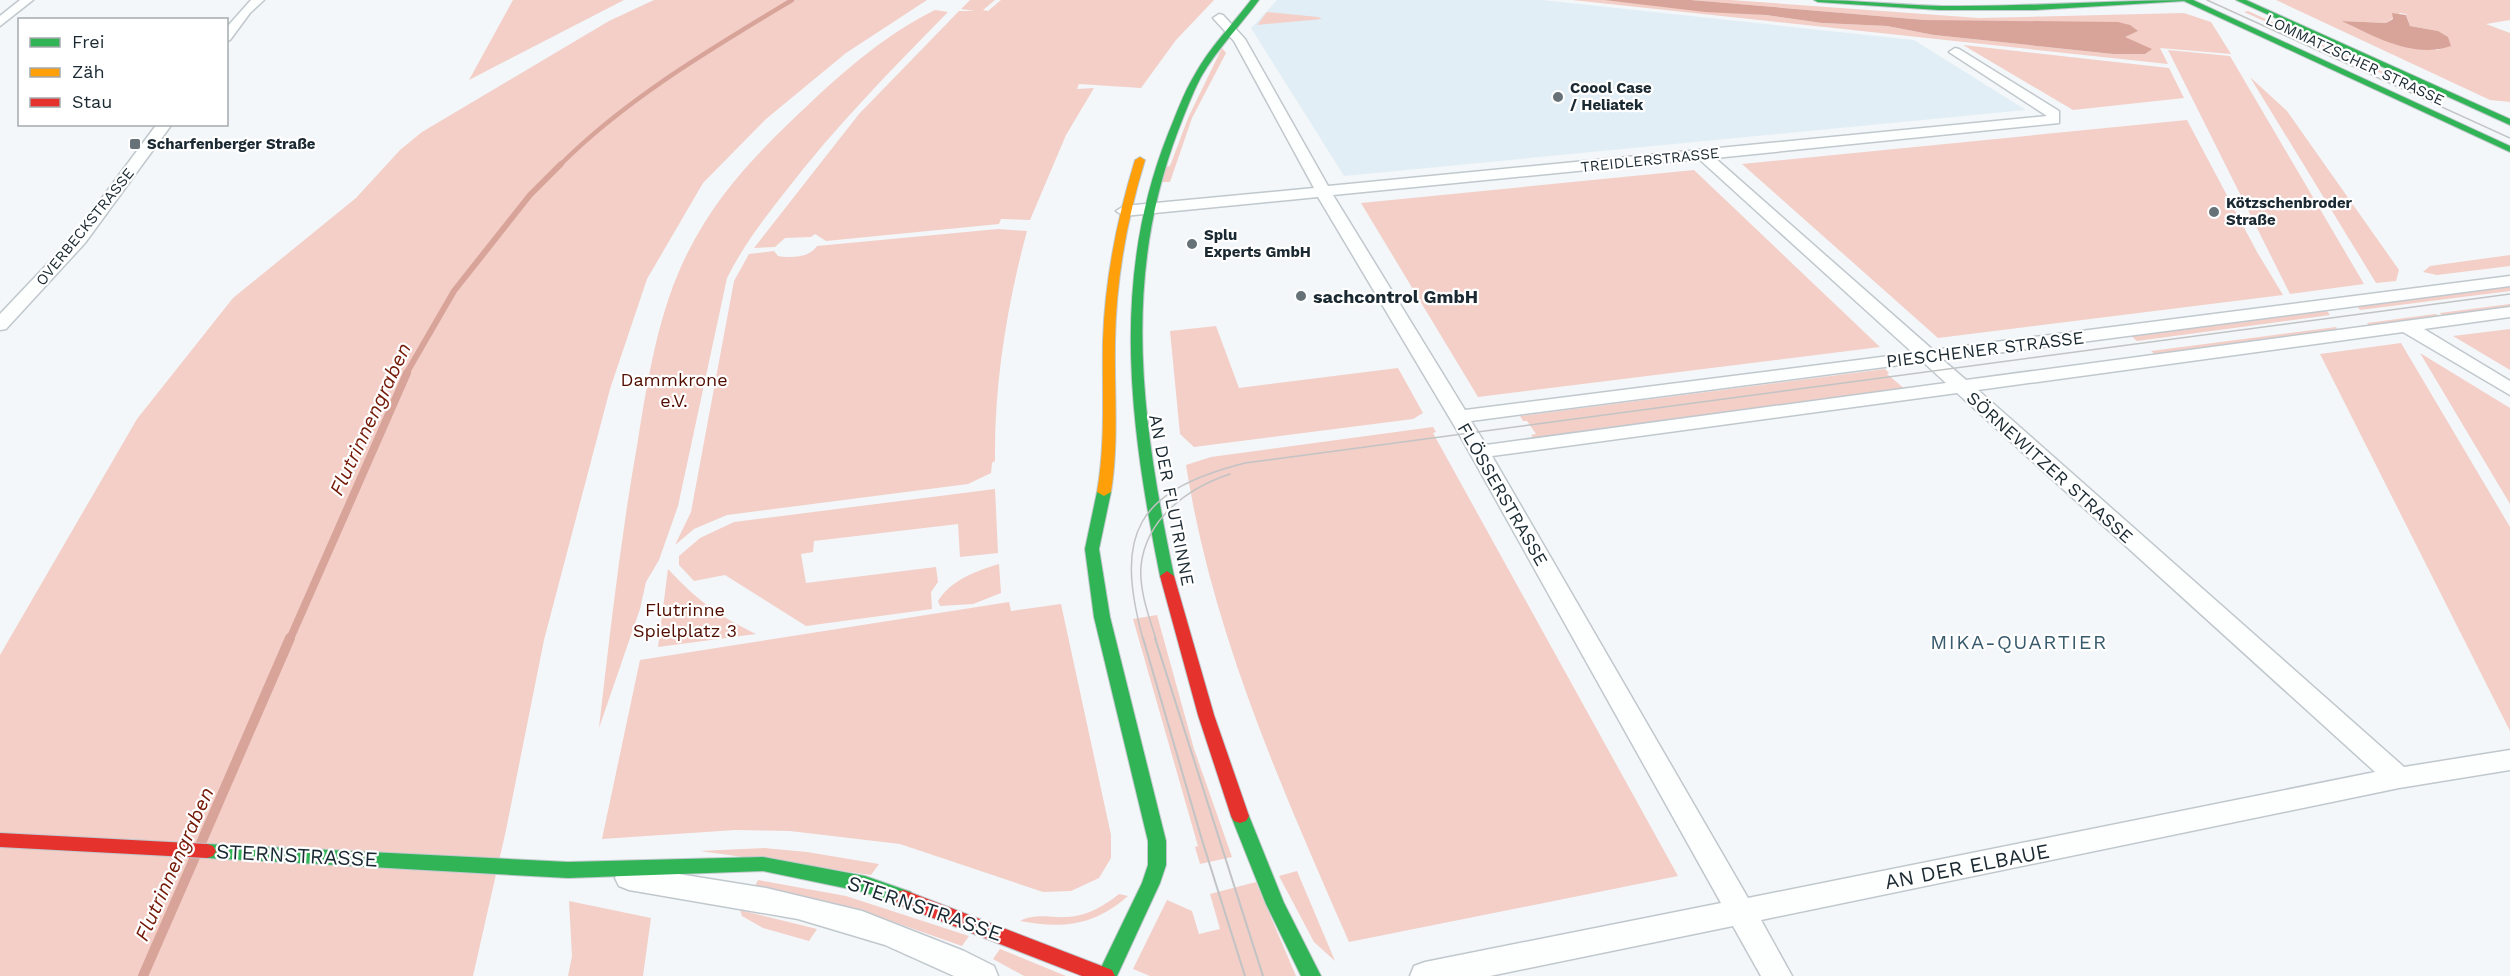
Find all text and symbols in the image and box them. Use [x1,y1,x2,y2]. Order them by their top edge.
street label: LOMMATZSCHER STRASSE [2263,11,2447,109]
legend [18,18,228,126]
text: Frei [72,31,104,52]
text: Zäh [72,61,105,82]
place label: Coool Case / Heliatek [1570,79,1652,114]
marker: Coool Case / Heliatek [1551,90,1565,104]
text: Stau [72,91,112,112]
place label: Scharfenberger Straße [147,135,316,153]
marker: Scharfenberger Straße [128,137,142,151]
street label: TREIDLERSTRASSE [1580,144,1720,176]
street label: OVERBECKSTRASSE [32,165,138,289]
place label: Kötzschenbroder Straße [2226,194,2353,229]
marker: Kötzschenbroder Straße [2207,205,2221,219]
place label: Splu Experts GmbH [1204,226,1311,261]
marker: Splu Experts GmbH [1185,237,1199,251]
place label: sachcontrol GmbH [1313,286,1478,307]
marker: sachcontrol GmbH [1294,289,1308,303]
street label: PIESCHENER STRASSE [1885,326,2085,372]
water label: Flutrinnengraben [324,339,416,499]
park label: Dammkrone e.V. [620,369,728,411]
street label: SÖRNEWITZER STRASSE [1963,387,2137,547]
street label: AN DER FLUTRINNE [1145,413,1199,587]
street label: FLÖSSERSTRASSE [1454,419,1552,569]
park label: Flutrinne Spielplatz 3 [633,599,737,641]
district label: MIKA-QUARTIER [1930,630,2108,654]
water label: Flutrinnengraben [129,783,219,945]
street label: STERNSTRASSE [216,838,378,872]
street label: AN DER ELBAUE [1883,838,2051,894]
street label: STERNSTRASSE [844,870,1006,946]

